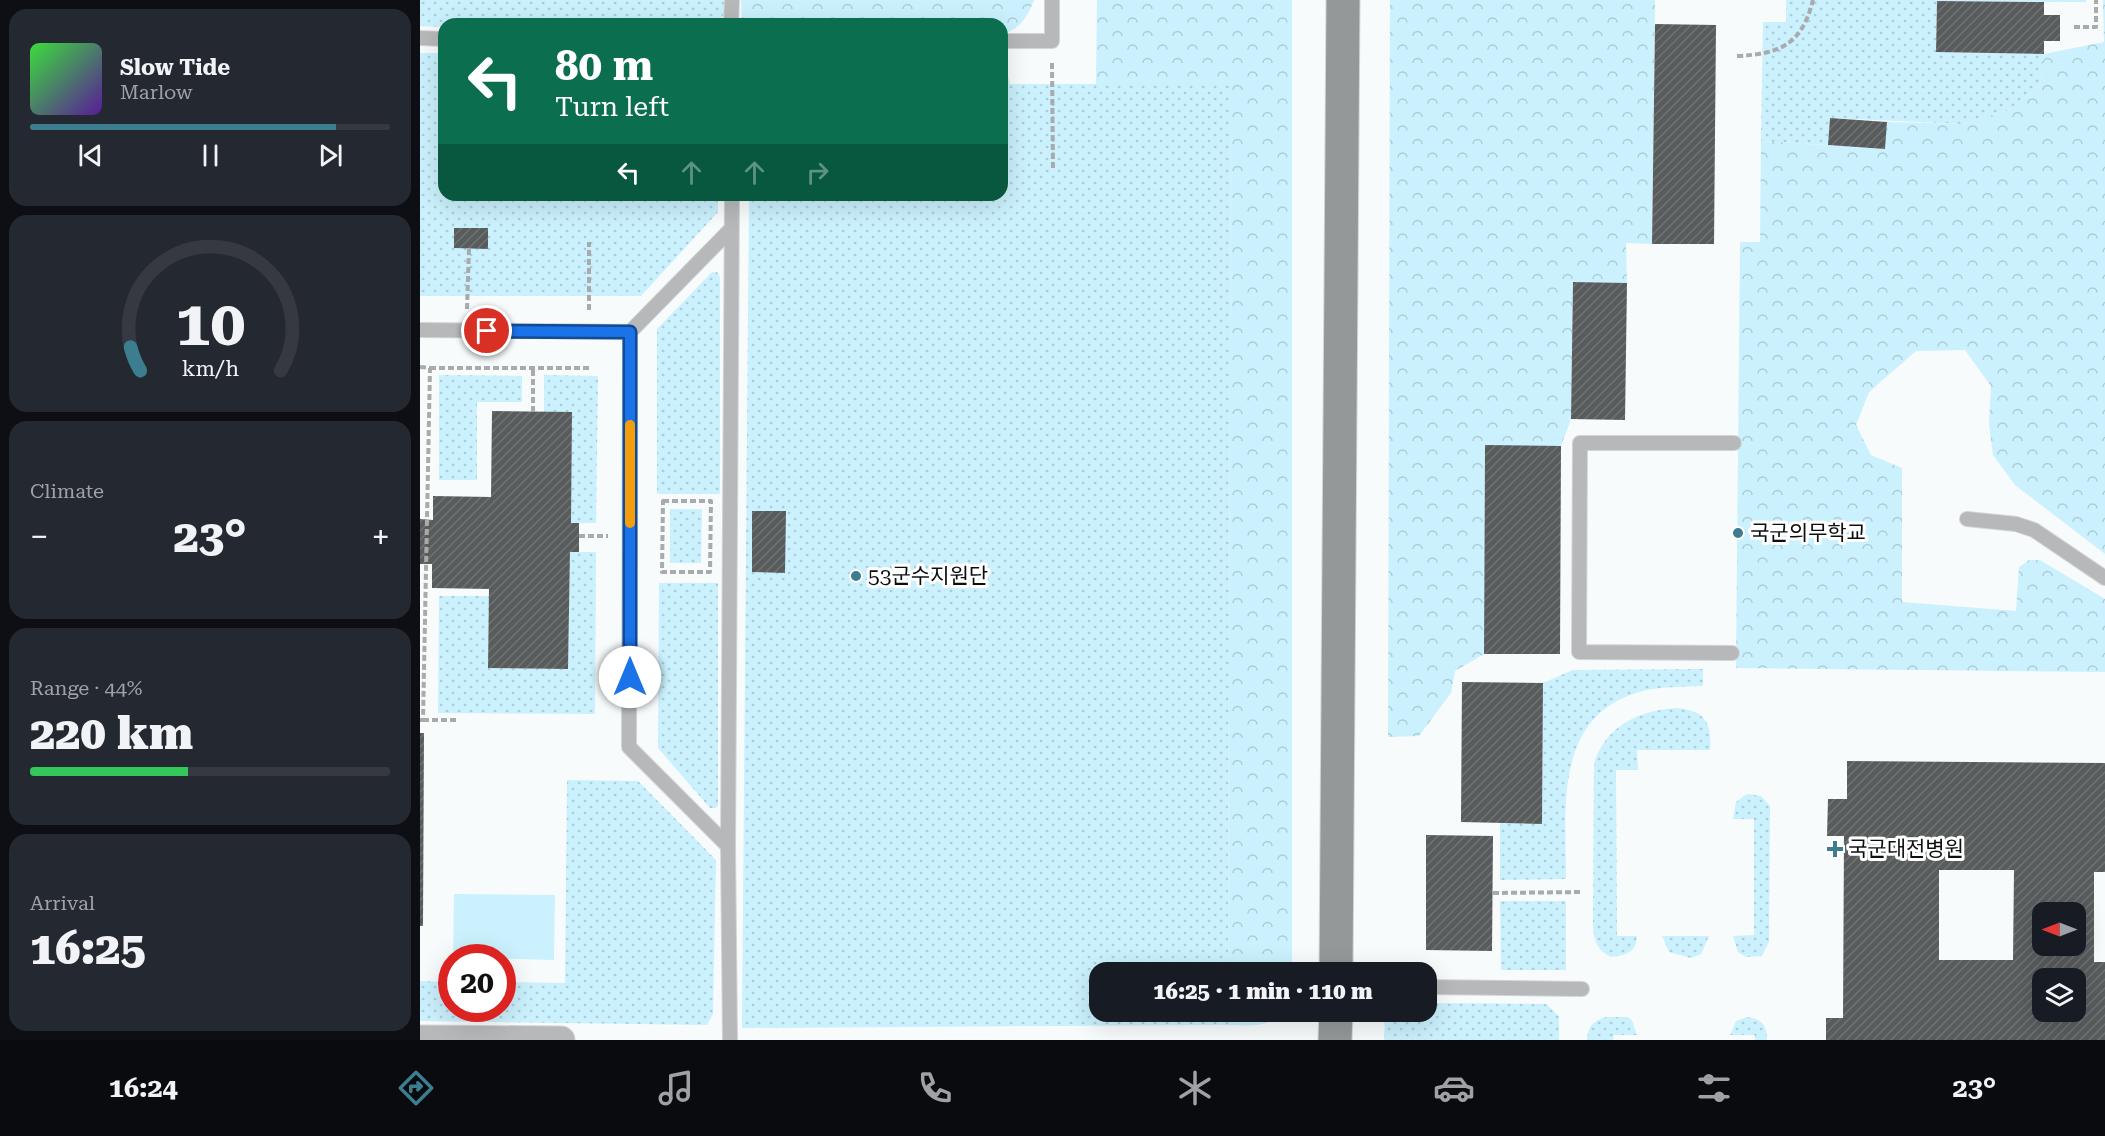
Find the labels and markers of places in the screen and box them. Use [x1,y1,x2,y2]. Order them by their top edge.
pin [461,305,512,356]
place label: 국군의무학교 [1750,521,1866,545]
marker: 국군의무학교 [1731,526,1745,540]
place label: 53군수지원단 [868,564,988,588]
marker: 53군수지원단 [849,569,863,583]
place label: 국군대전병원 [1848,837,1964,861]
marker: 국군대전병원 [1826,840,1844,858]

